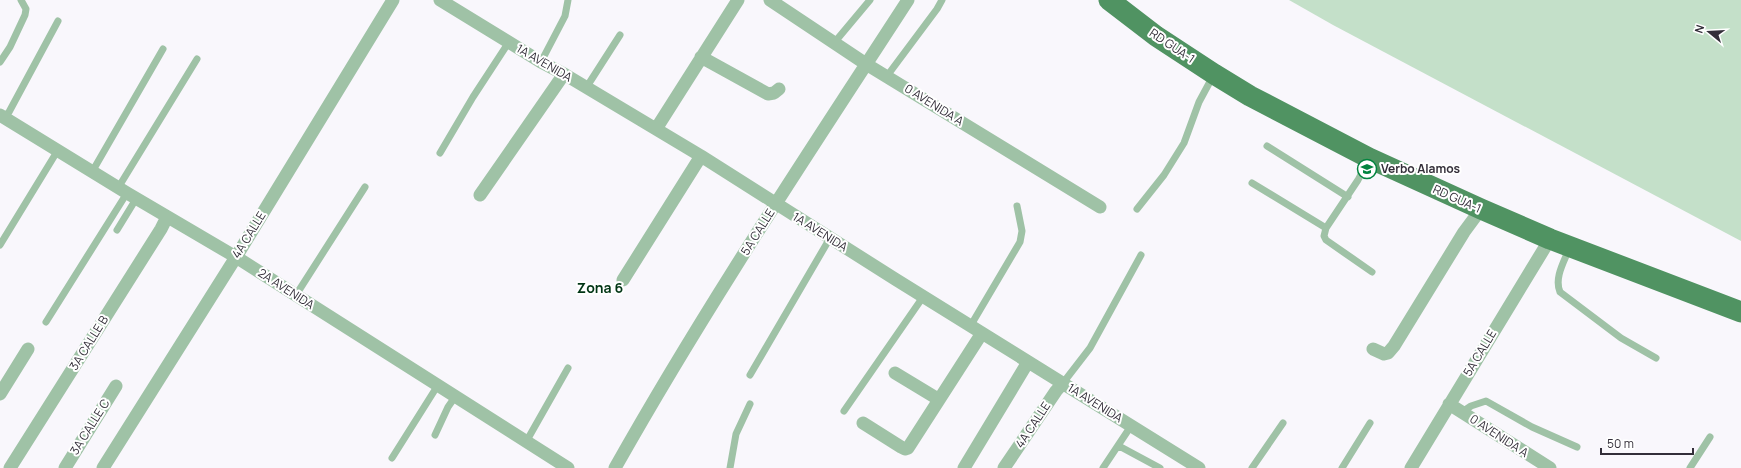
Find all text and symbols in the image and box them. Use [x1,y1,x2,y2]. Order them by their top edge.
north arrow [1689,12,1729,52]
text: N [1691,23,1707,35]
street label: RD GUA-1 [1146,24,1198,67]
street label: 1A AVENIDA [513,40,576,86]
street label: 0 AVENIDA A [901,80,968,130]
school or university icon: Verbo Alamos [1356,158,1378,180]
place label: Verbo Alamos [1381,160,1460,177]
street label: RD GUA-1 [1430,180,1484,217]
street label: 5A CALLE [737,205,779,258]
street label: 4A CALLE [228,208,270,261]
street label: 1A AVENIDA [789,208,851,255]
street label: 2A AVENIDA [255,264,318,313]
district label: Zona 6 [577,278,623,297]
street label: 3A CALLE B [65,312,112,373]
street label: 5A CALLE [1459,326,1500,379]
street label: 1A AVENIDA [1064,379,1126,426]
street label: 3A CALLE C [66,395,114,458]
street label: 4A CALLE [1011,398,1054,451]
street label: 0 AVENIDA A [1467,410,1532,461]
scale bar [1601,430,1693,456]
text: 50 m [1607,435,1634,452]

